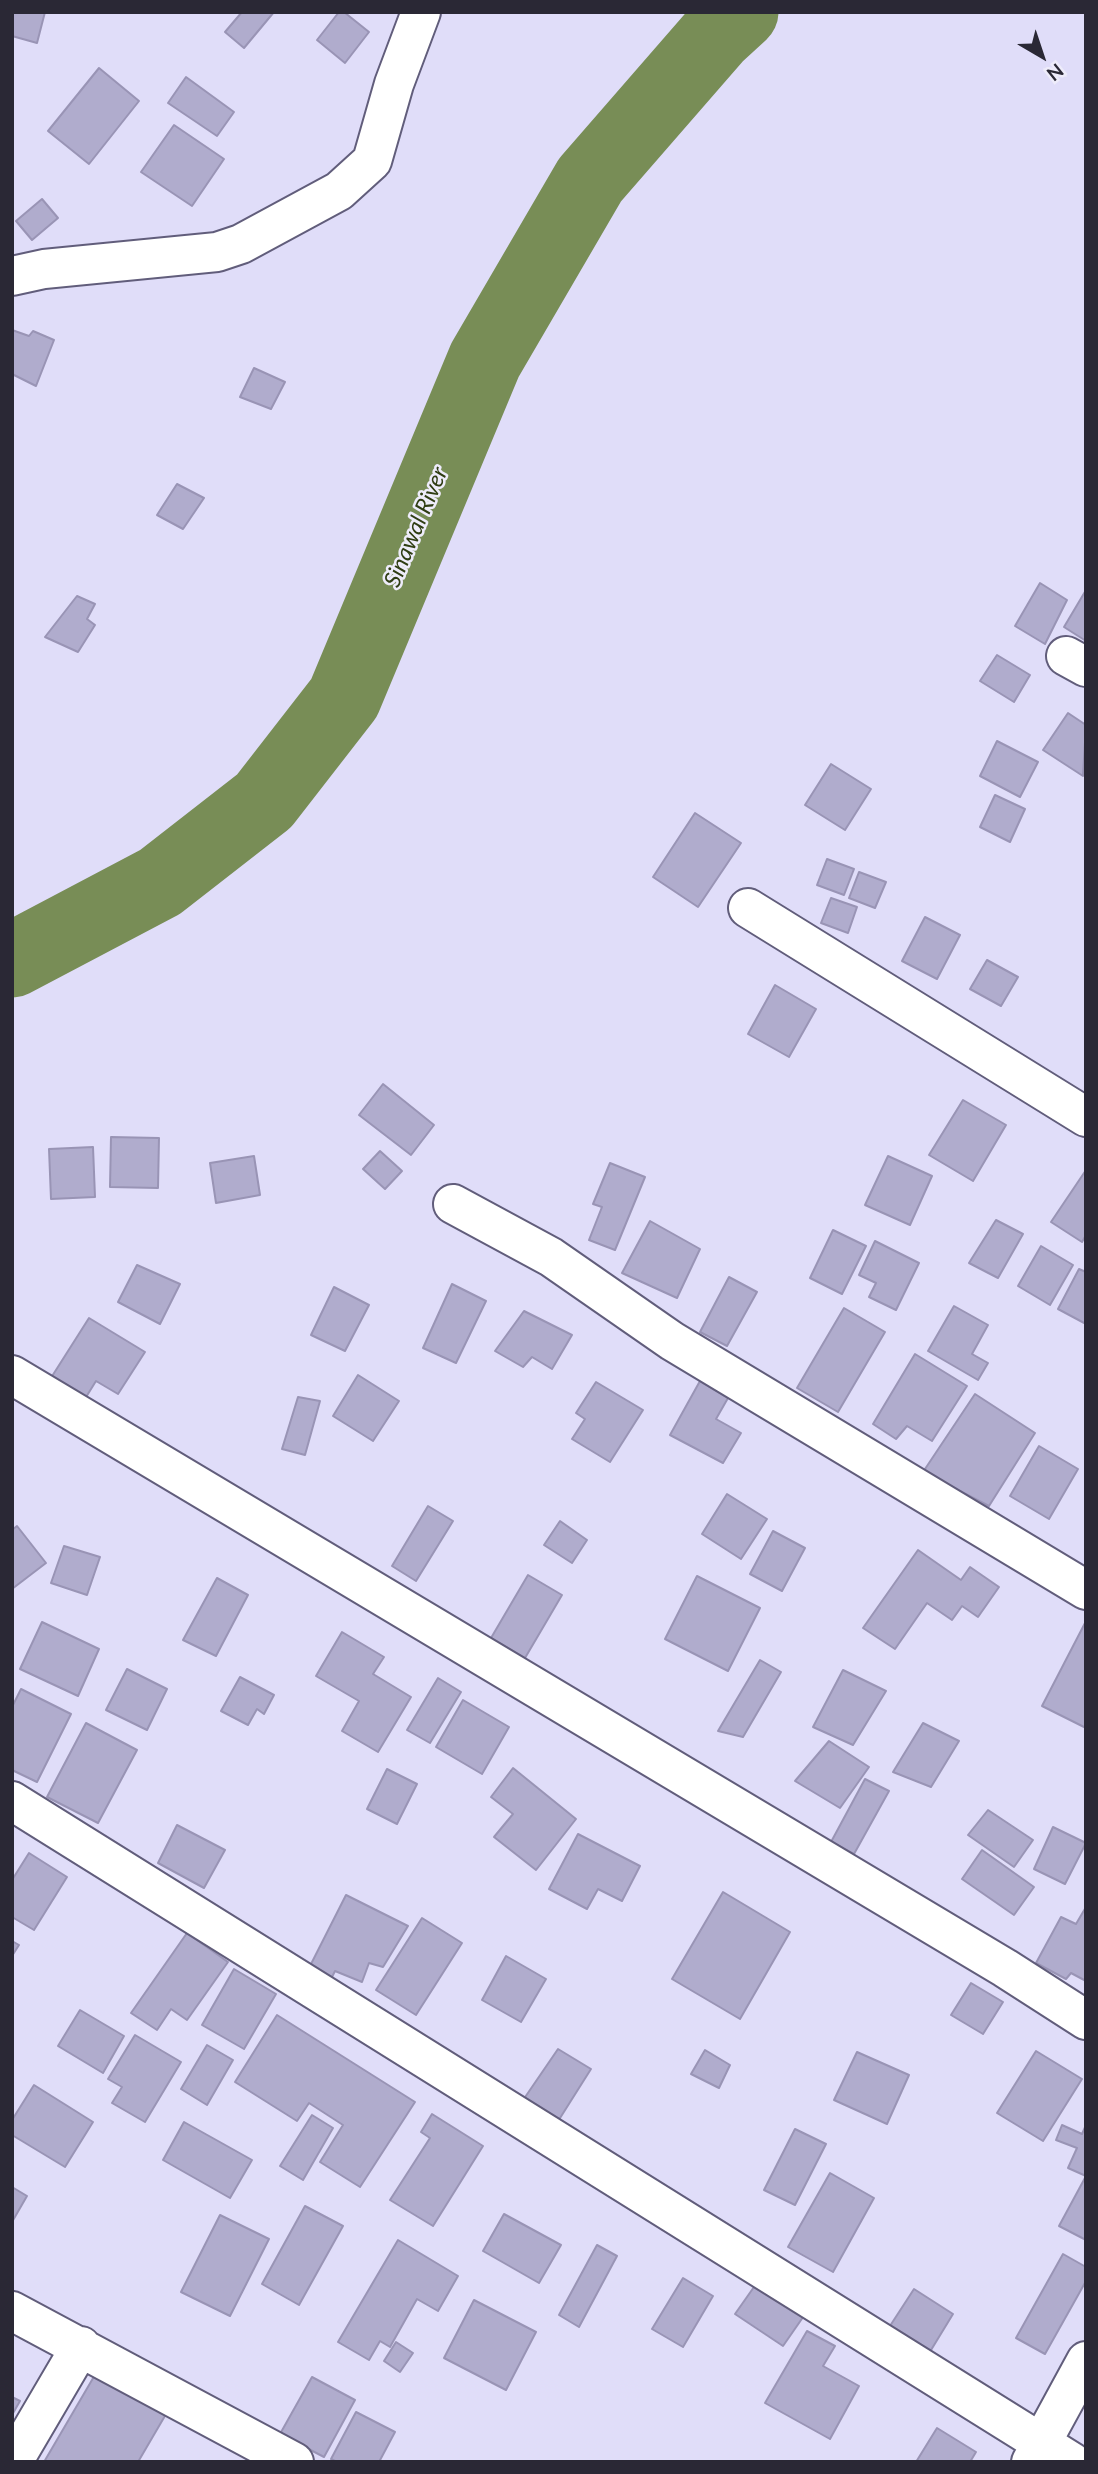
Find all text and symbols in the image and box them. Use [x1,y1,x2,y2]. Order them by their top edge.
north arrow [1007,21,1077,91]
text: N [1043,59,1068,86]
water label: Sinawal River [378,463,454,591]

